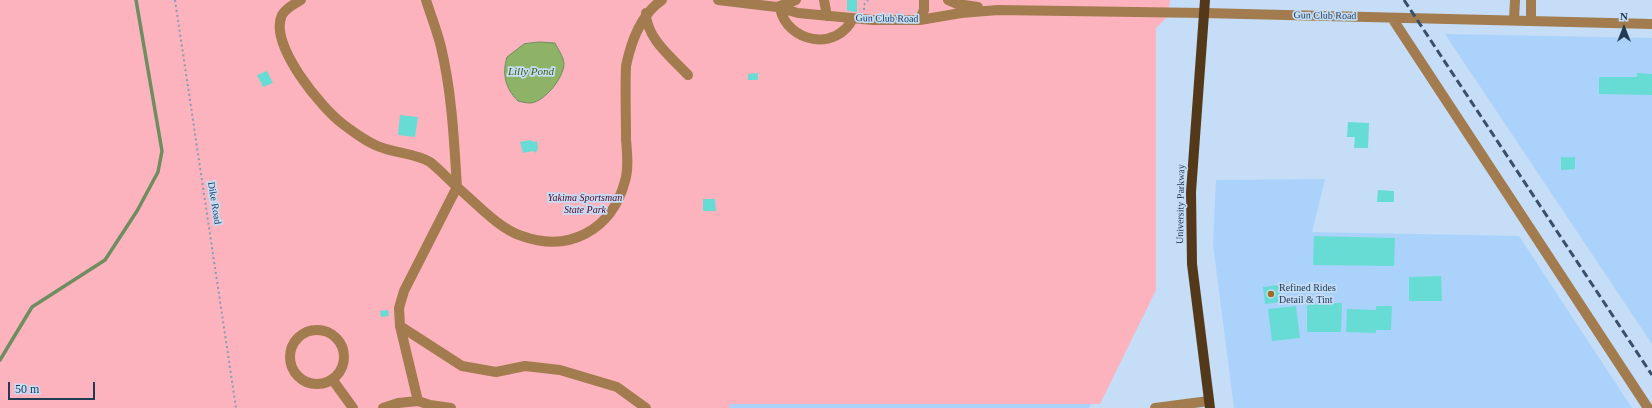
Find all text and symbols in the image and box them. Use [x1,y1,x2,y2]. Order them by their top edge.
north arrow [1604,8,1644,48]
street label: Gun Club Road [1294,9,1356,23]
text: N [1620,10,1628,22]
street label: Gun Club Road [856,12,918,26]
water label: Lilly Pond [508,65,554,79]
street label: University Parkway [1174,164,1188,244]
street label: Dike Road [205,181,223,225]
park label: Yakima Sportsman State Park [548,192,622,216]
place label: Refined Rides Detail & Tint [1279,282,1336,306]
marker: Refined Rides Detail & Tint [1266,289,1276,299]
scale bar [10,374,97,400]
text: 50 m [15,382,39,396]

